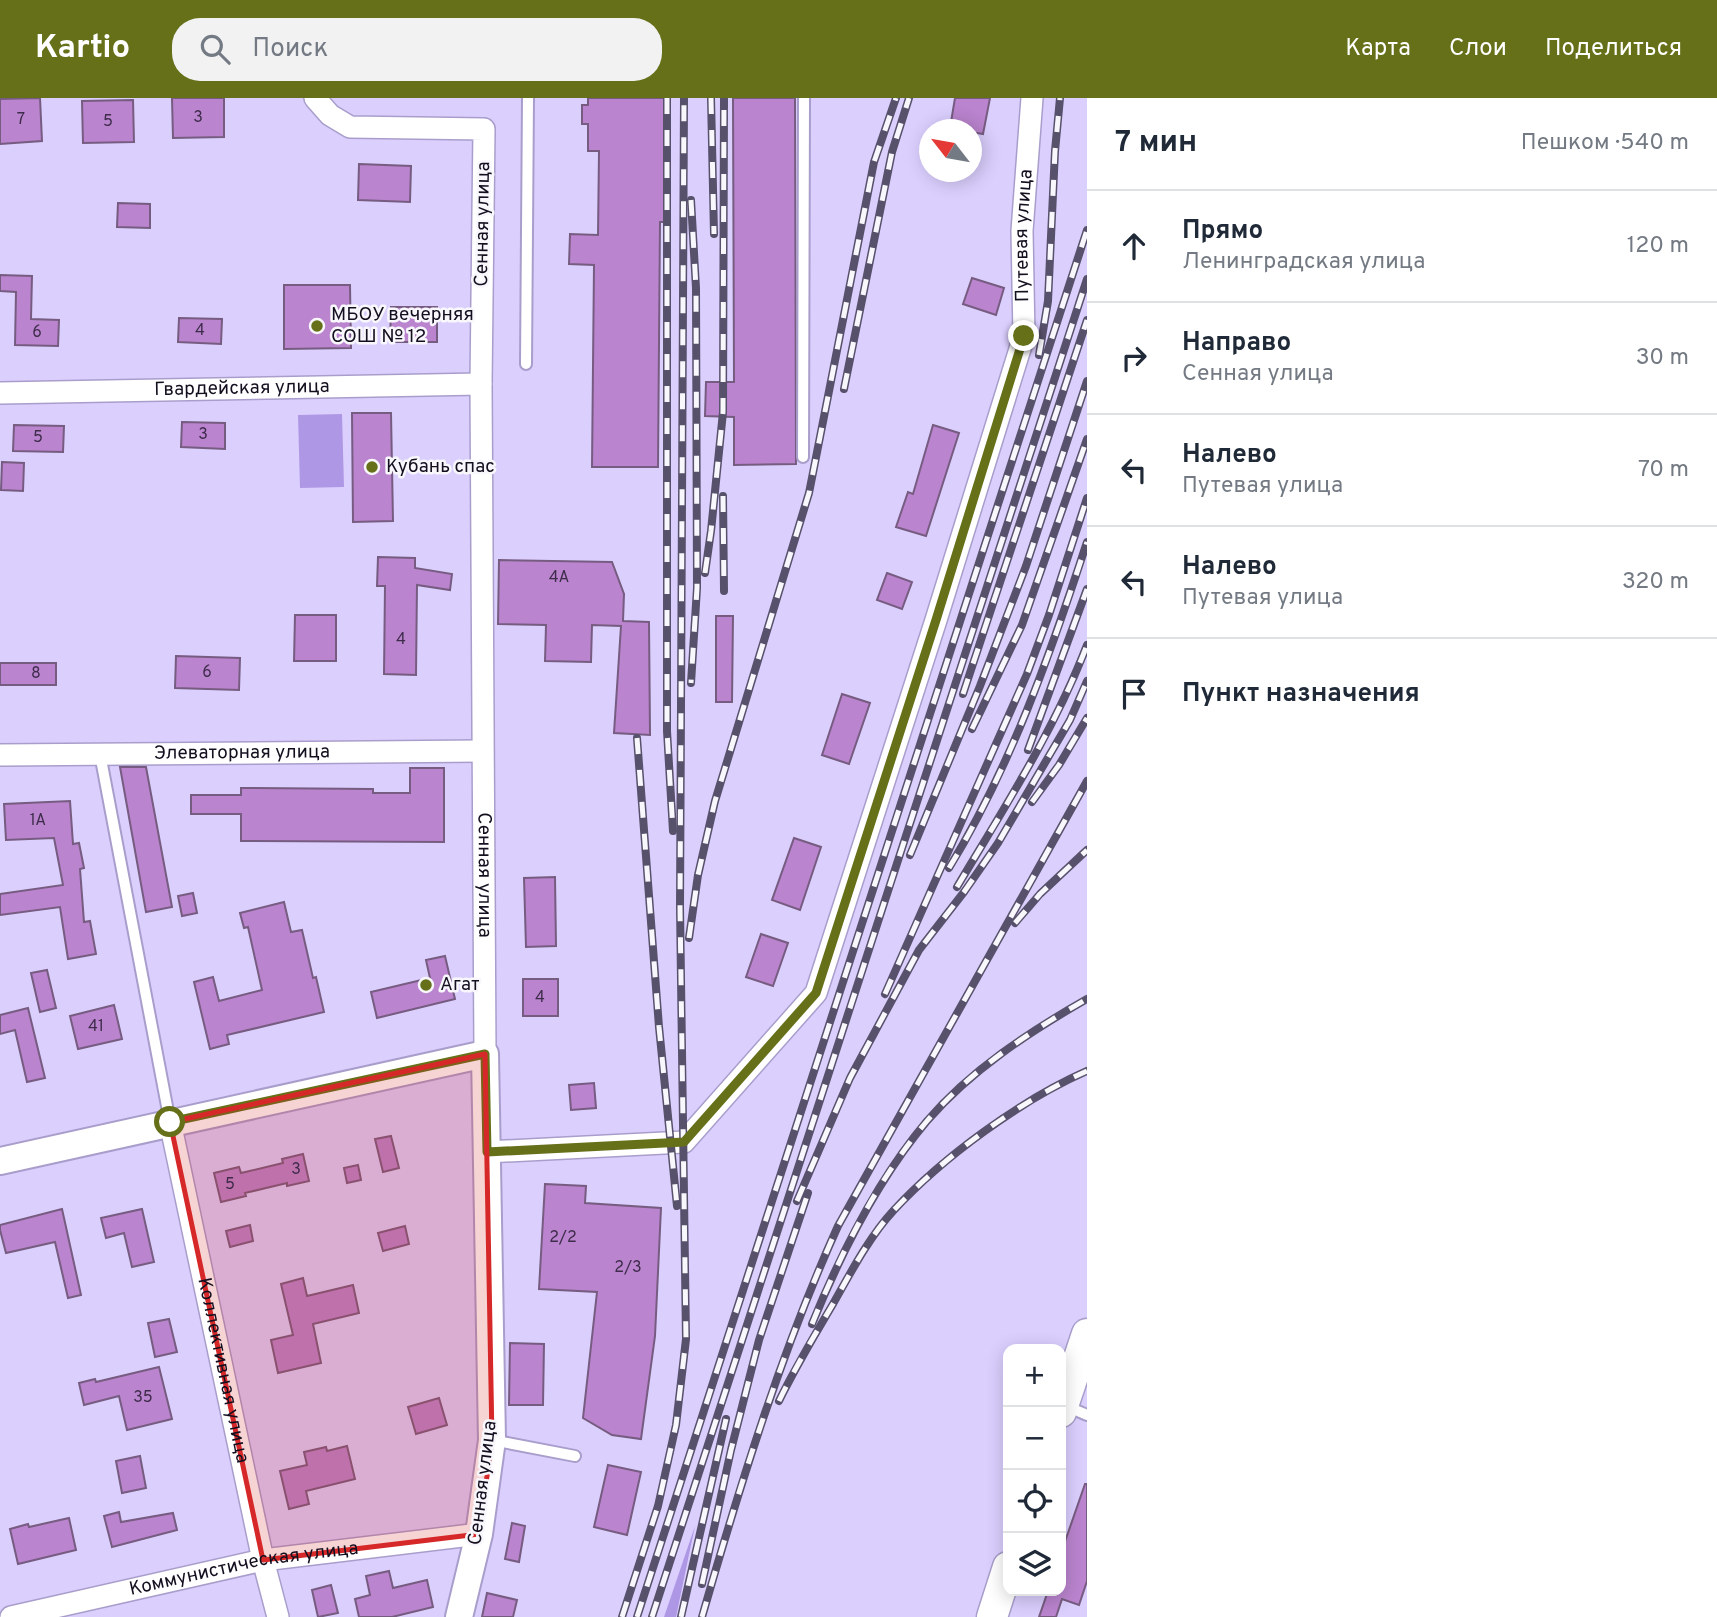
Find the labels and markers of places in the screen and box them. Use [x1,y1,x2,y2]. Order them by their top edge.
place label: МБОУ вечерняя СОШ № 12 [331,303,474,349]
marker: МБОУ вечерняя СОШ № 12 [309,318,325,334]
place label: Кубань спас [386,455,495,479]
marker: Кубань спас [364,459,380,475]
place label: Агат [440,973,480,997]
marker: Агат [418,977,434,993]

